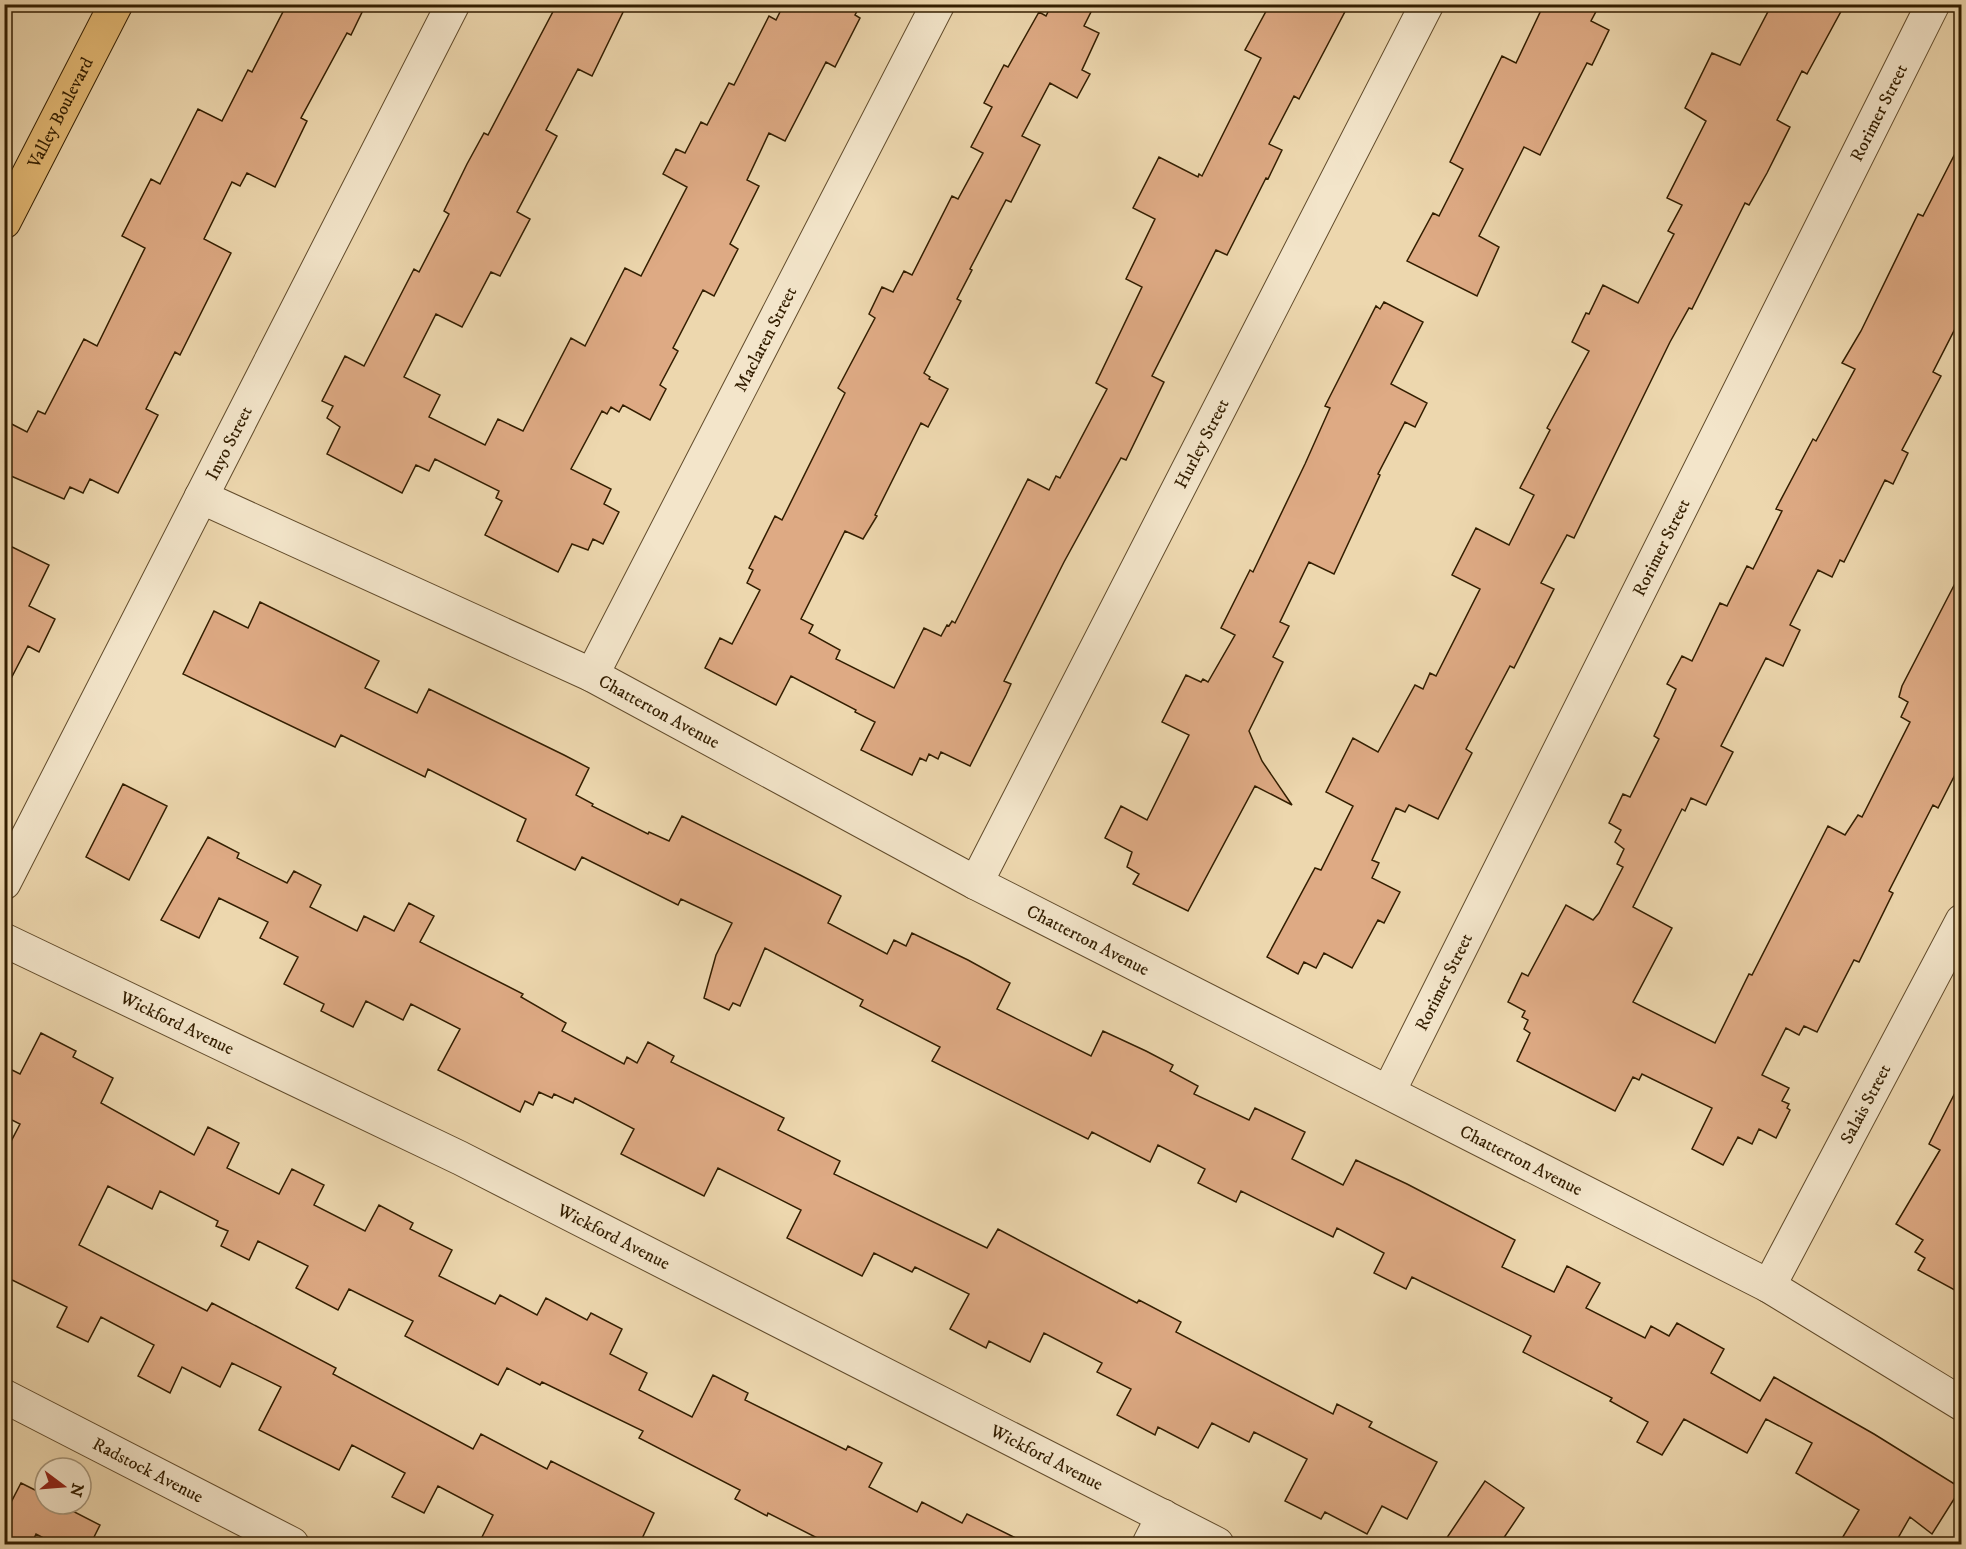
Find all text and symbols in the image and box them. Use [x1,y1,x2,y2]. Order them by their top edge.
street label: Valley Boulevard [23,54,99,173]
street label: Rorimer Street [1846,61,1913,165]
street label: Maclaren Street [730,283,802,396]
street label: Hurley Street [1170,395,1235,493]
street label: Inyo Street [202,403,258,484]
street label: Rorimer Street [1628,495,1696,600]
street label: Chatterton Avenue [594,671,723,754]
street label: Chatterton Avenue [1023,901,1153,981]
street label: Rorimer Street [1411,930,1478,1035]
street label: Wickford Avenue [115,987,237,1060]
street label: Salais Street [1836,1060,1896,1148]
street label: Chatterton Avenue [1456,1121,1586,1201]
street label: Wickford Avenue [552,1199,673,1275]
street label: Wickford Avenue [985,1420,1106,1496]
street label: Radstock Avenue [88,1433,207,1509]
north arrow [33,1456,93,1516]
text: N [65,1481,88,1499]

